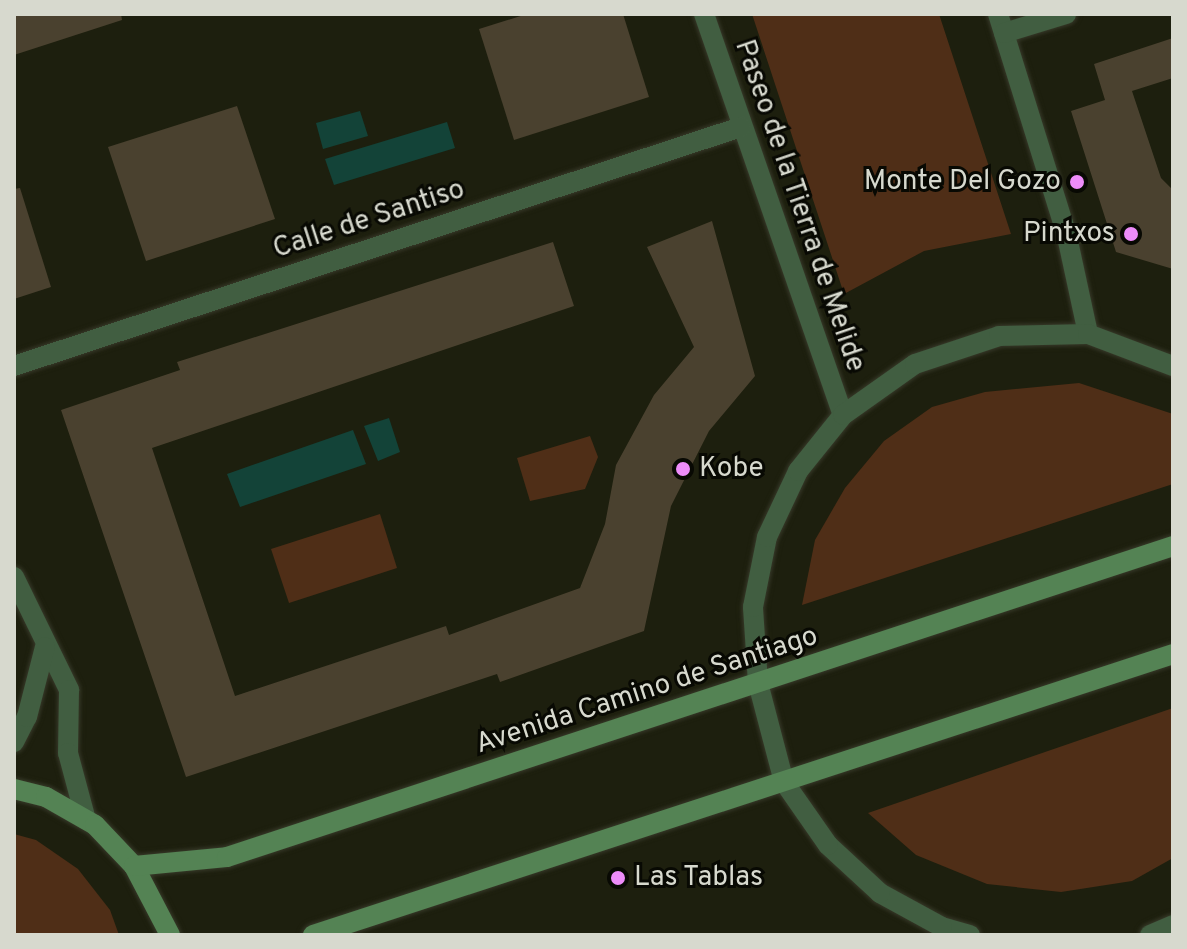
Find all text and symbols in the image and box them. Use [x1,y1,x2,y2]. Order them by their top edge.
street label: Paseo de la Tierra de Melide [726,35,872,377]
place label: Monte Del Gozo [864,165,1061,199]
street label: Calle de Santiso [269,173,469,267]
marker: Monte Del Gozo [1068,173,1086,191]
place label: Pintxos [1023,217,1115,251]
marker: Pintxos [1122,225,1140,243]
place label: Kobe [699,452,764,486]
marker: Kobe [674,460,692,478]
street label: Avenida Camino de Santiago [472,620,822,762]
place label: Las Tablas [634,861,764,895]
marker: Las Tablas [609,869,627,887]

